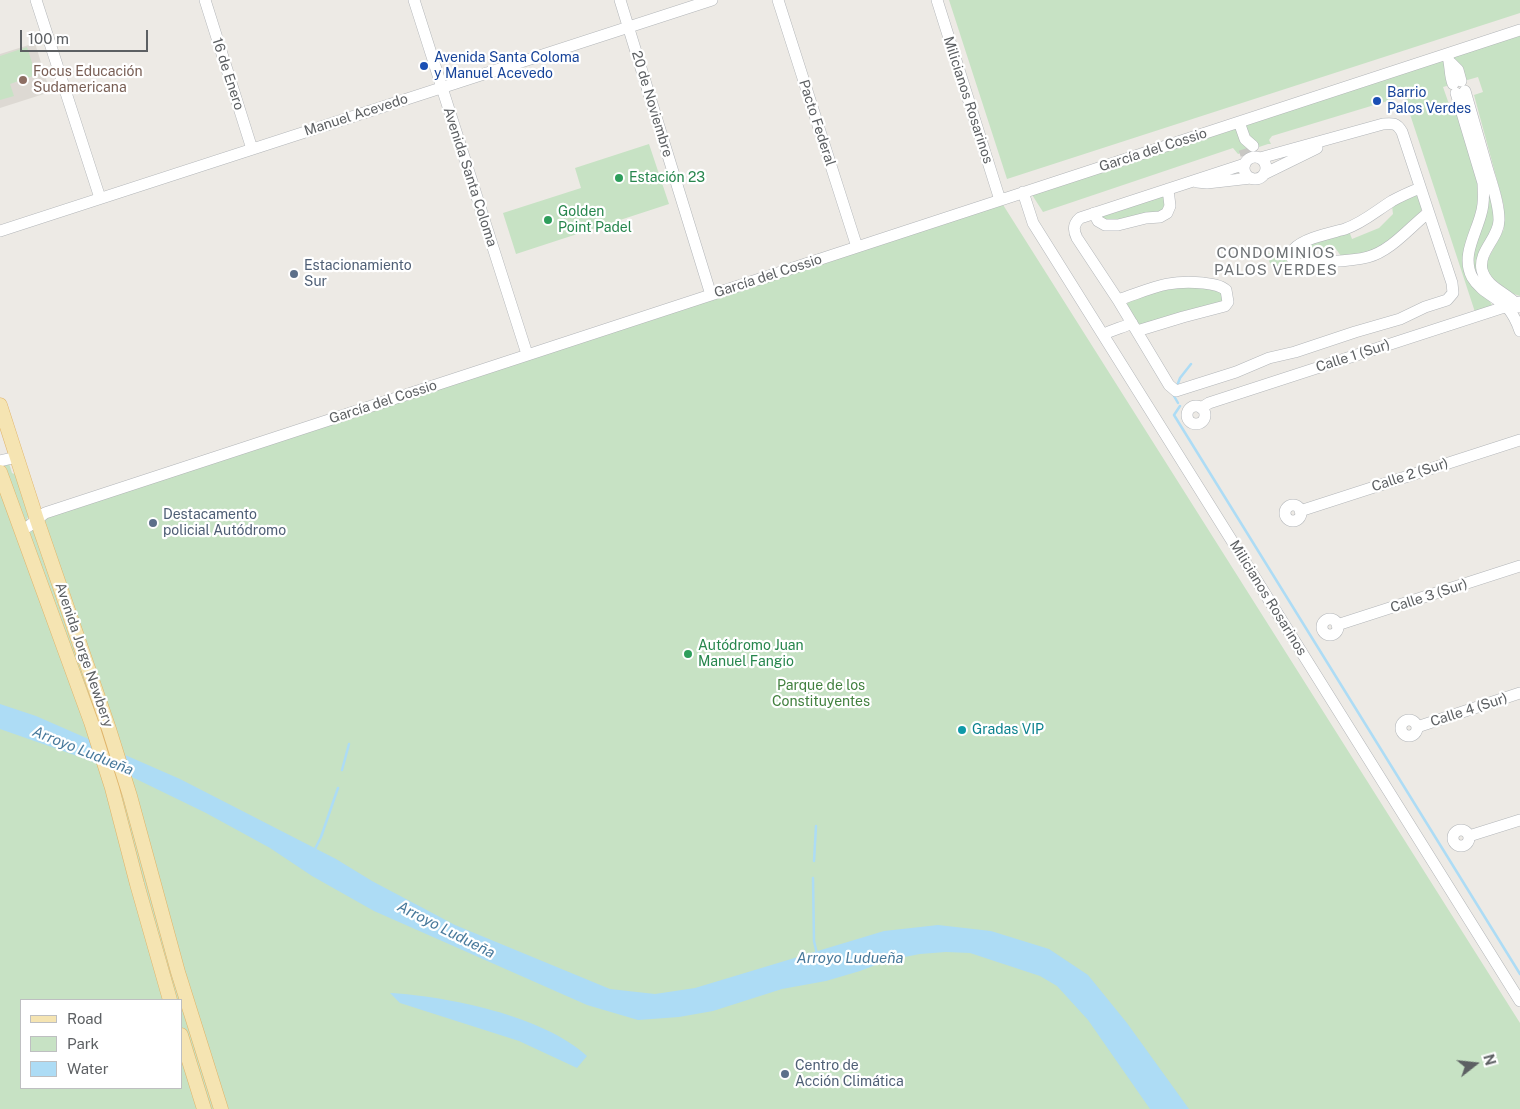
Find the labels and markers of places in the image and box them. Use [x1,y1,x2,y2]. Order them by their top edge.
place label: Avenida Santa Coloma y Manuel Acevedo [434,50,580,82]
marker: Avenida Santa Coloma y Manuel Acevedo [418,60,430,72]
place label: Focus Educación Sudamericana [33,64,143,96]
marker: Focus Educación Sudamericana [17,74,29,86]
place label: Barrio Palos Verdes [1387,85,1471,118]
marker: Barrio Palos Verdes [1371,95,1383,107]
place label: Estación 23 [629,170,705,186]
marker: Estación 23 [613,172,625,184]
place label: Golden Point Padel [558,204,632,236]
marker: Golden Point Padel [542,214,554,226]
place label: Estacionamiento Sur [304,258,412,290]
marker: Estacionamiento Sur [288,268,300,280]
place label: Destacamento policial Autódromo [163,507,286,540]
marker: Destacamento policial Autódromo [147,517,159,529]
place label: Autódromo Juan Manuel Fangio [698,638,804,670]
marker: Autódromo Juan Manuel Fangio [682,648,694,660]
place label: Gradas VIP [972,722,1044,738]
marker: Gradas VIP [956,724,968,736]
place label: Centro de Acción Climática [795,1058,904,1090]
marker: Centro de Acción Climática [779,1068,791,1080]

